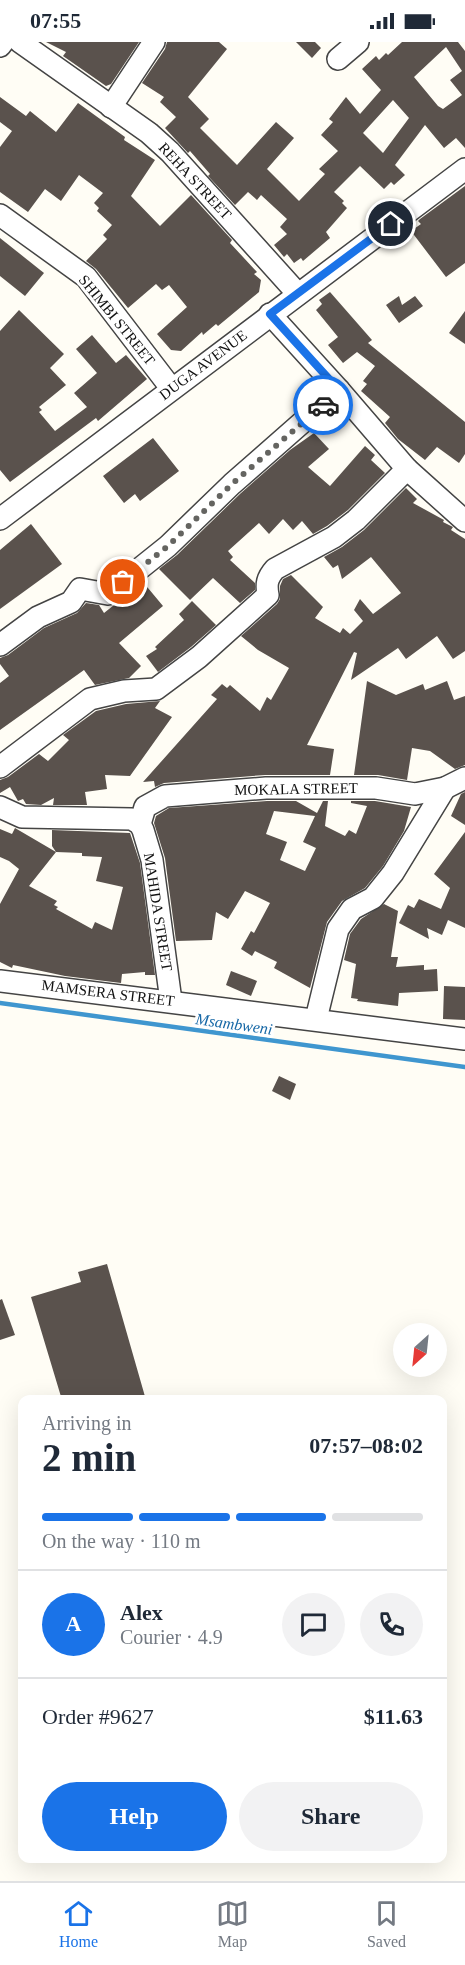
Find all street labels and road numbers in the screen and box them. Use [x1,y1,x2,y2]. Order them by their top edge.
street label: REHA STREET [155,139,235,223]
street label: SHIMBI STREET [76,272,158,368]
street label: DUGA AVENUE [156,327,250,403]
street label: MOKALA STREET [234,780,358,798]
street label: MAHIDA STREET [141,852,175,972]
street label: MAMSERA STREET [41,977,175,1009]

